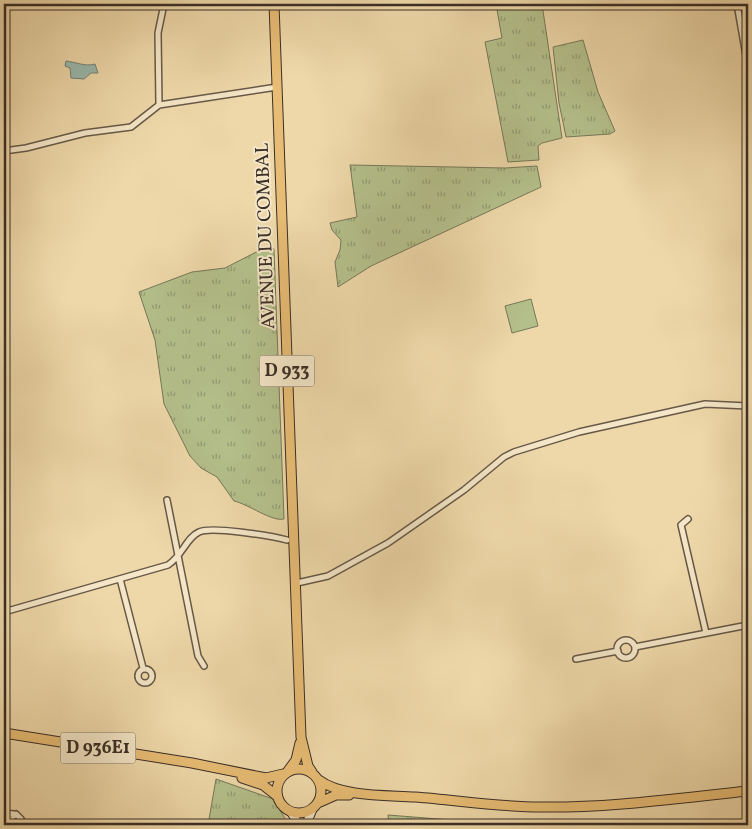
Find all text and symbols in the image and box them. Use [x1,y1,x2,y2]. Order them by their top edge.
street label: AVENUE DU COMBAL [250,142,282,330]
road number: D 933 [260,356,314,386]
road number: D 936E1 [61,732,136,764]

